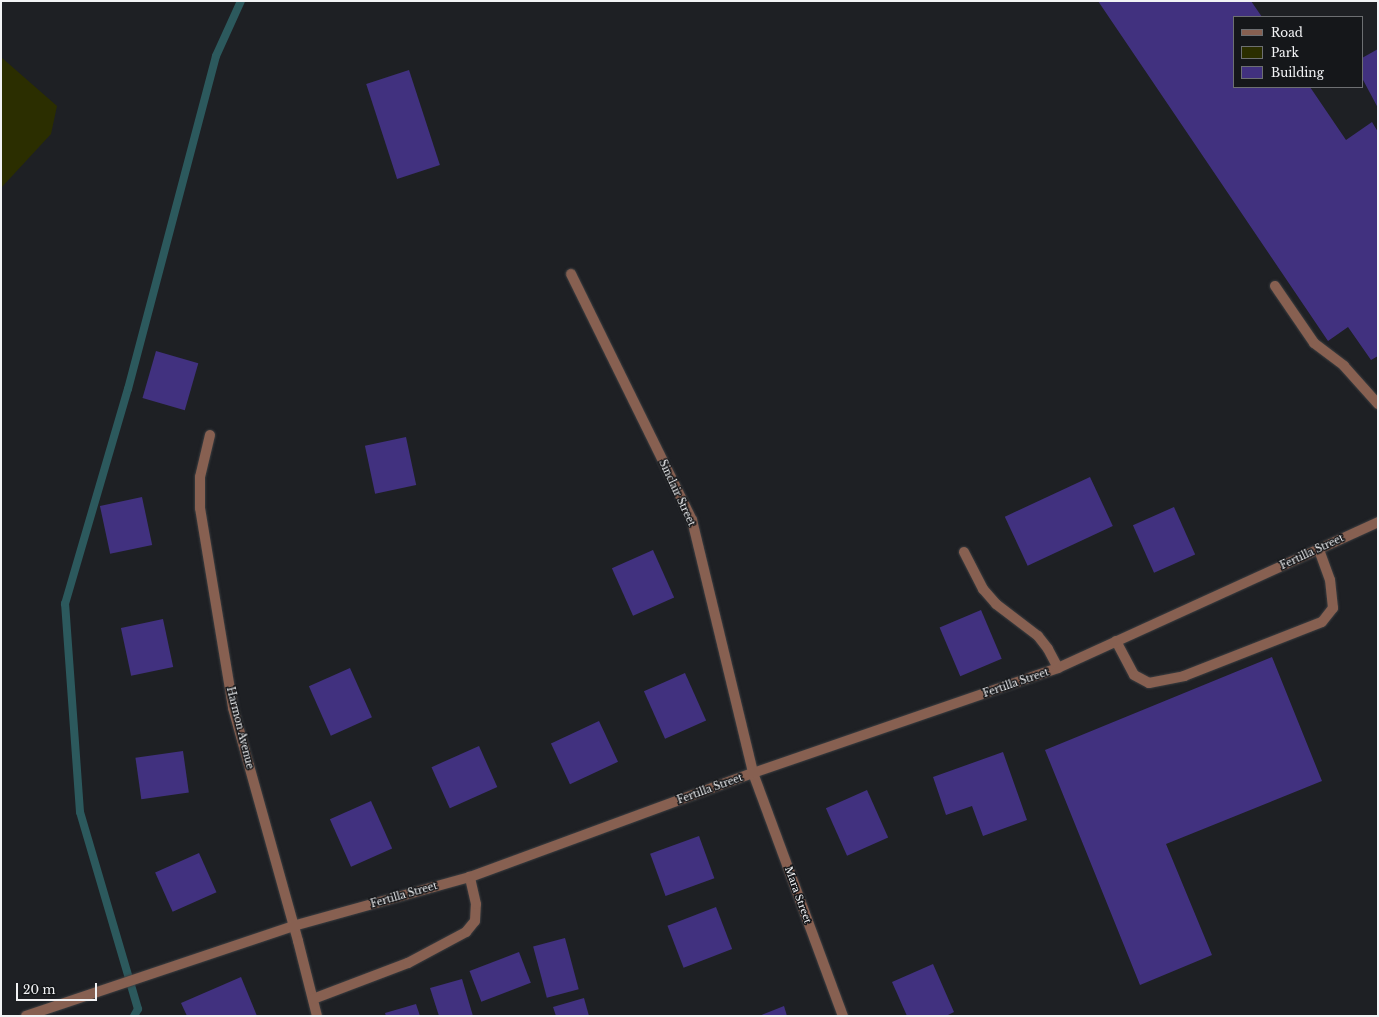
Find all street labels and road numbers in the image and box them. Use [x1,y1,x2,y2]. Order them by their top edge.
street label: Sinclair Street [656,458,698,528]
street label: Fertilla Street [1278,532,1346,572]
street label: Fertilla Street [981,666,1051,700]
street label: Harmon Avenue [224,685,256,771]
street label: Fertilla Street [676,772,744,806]
street label: Mara Street [782,865,814,925]
street label: Fertilla Street [369,880,439,910]

